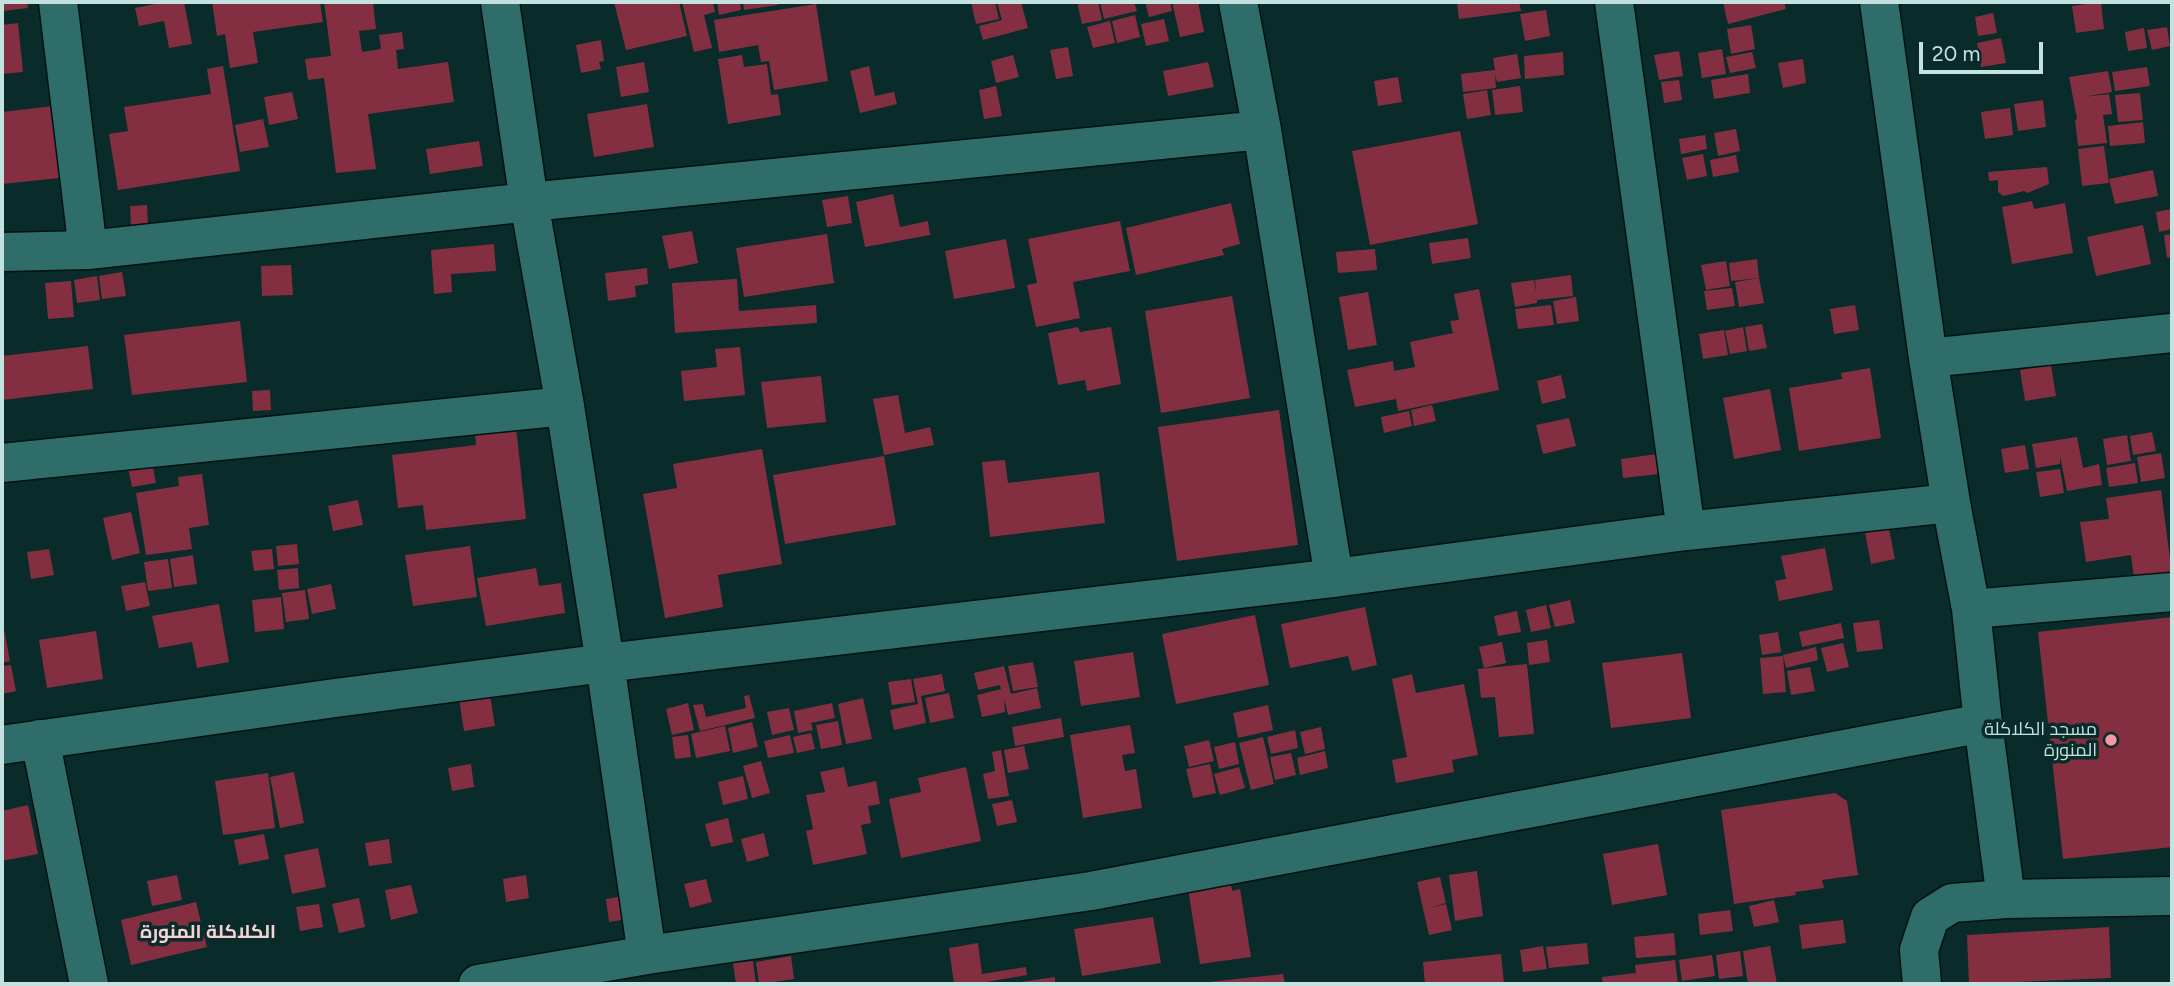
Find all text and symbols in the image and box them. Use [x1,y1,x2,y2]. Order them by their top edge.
scale bar [1922,28,2046,72]
text: 20 m [1932,41,1980,66]
place label: مسجد الكلاكلة المنورة [1984,719,2097,762]
marker: مسجد الكلاكلة المنورة [2103,732,2119,748]
district label: الكلاكلة المنورة [140,921,276,943]

